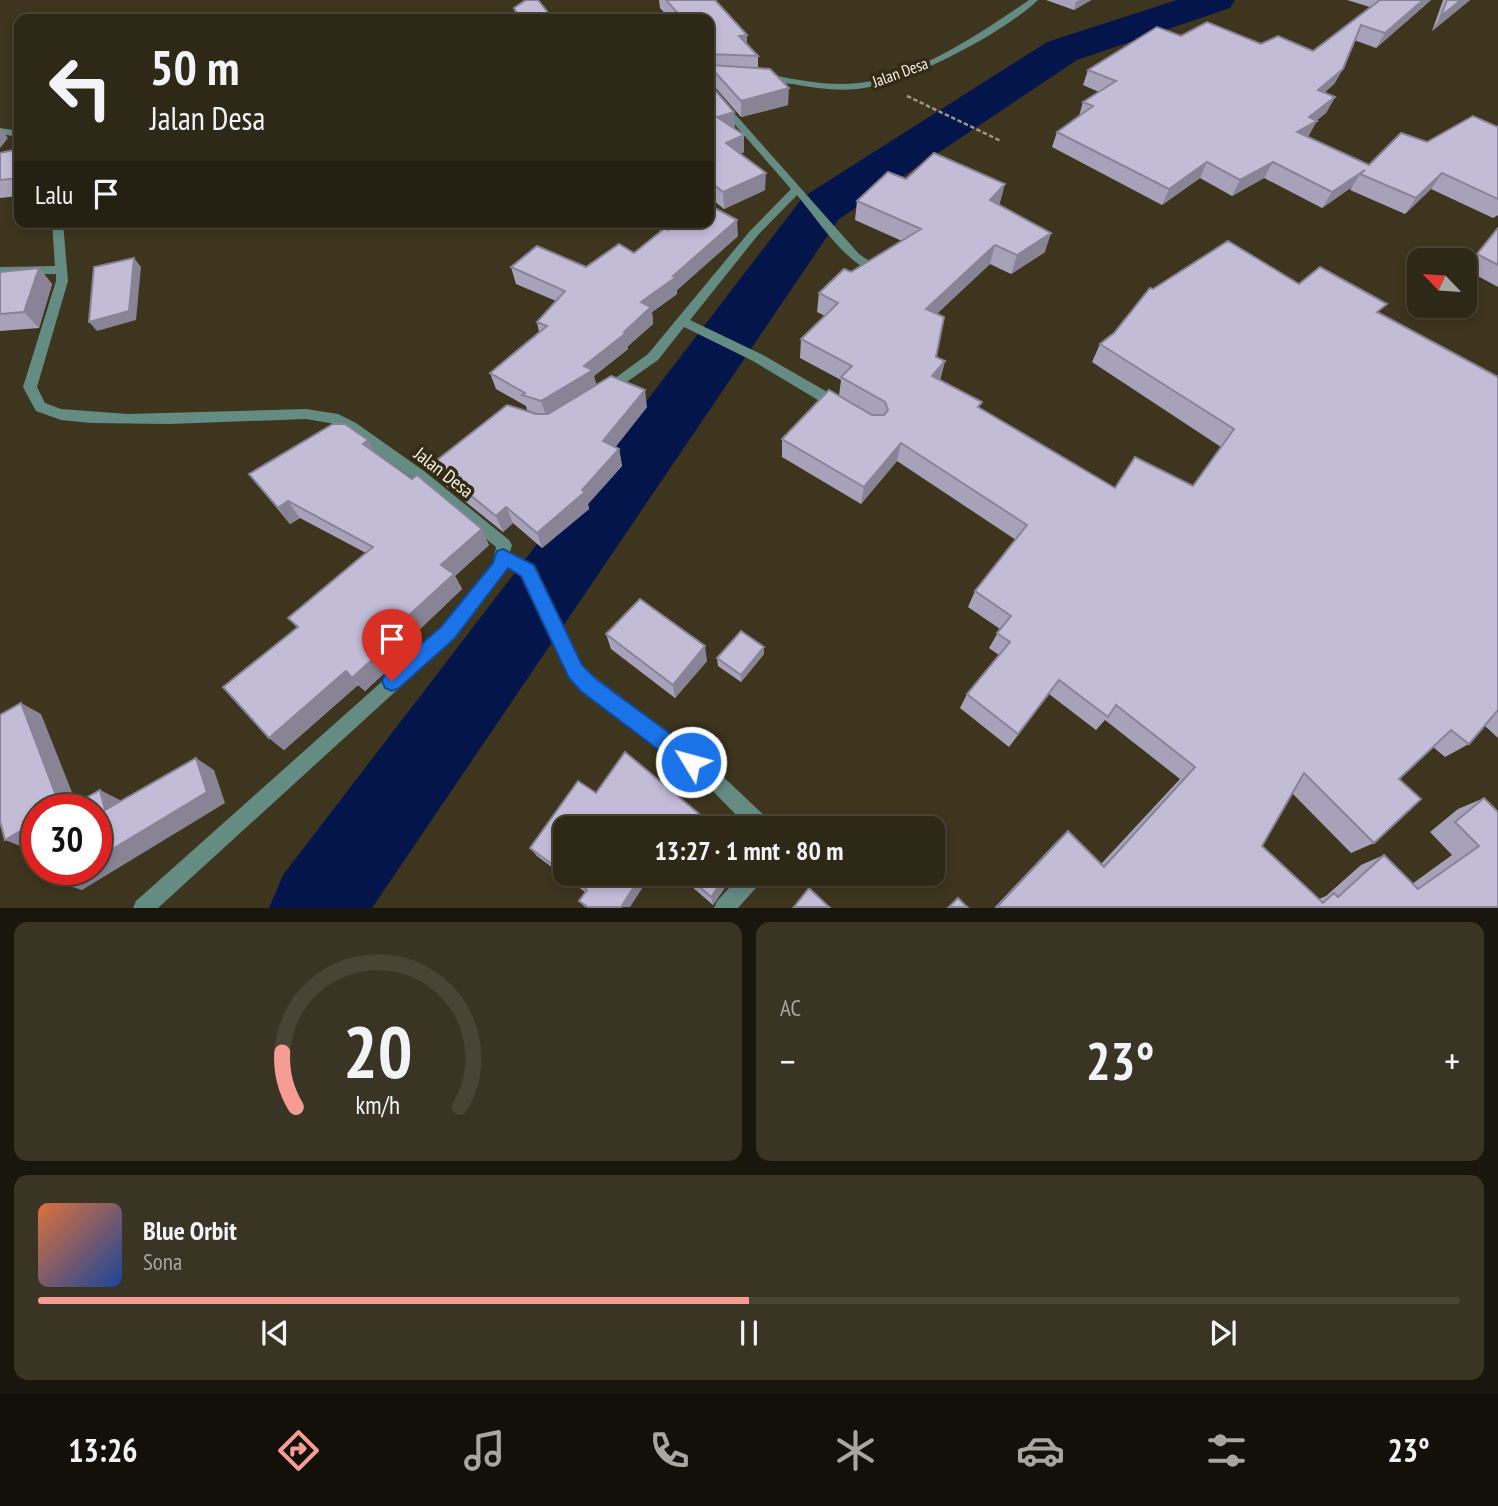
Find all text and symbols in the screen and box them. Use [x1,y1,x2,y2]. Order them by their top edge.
text: 50 m [150,35,239,99]
icon: left [35,42,126,133]
street label: Jalan Desa [869,53,930,92]
text: Jalan Desa [150,97,265,139]
icon: arrive [87,175,125,213]
text: Lalu [35,178,73,211]
north arrow [1407,248,1477,318]
map controls [1407,248,1477,318]
street label: Jalan Desa [409,441,478,503]
pin [362,609,422,681]
icon: arrive [373,620,411,658]
position arrow [654,725,728,799]
speed limit sign: 30 [21,794,112,885]
text: 13:27 · 1 mnt · 80 m [654,834,844,867]
text: AC [780,993,801,1022]
text: 20 [343,1004,413,1098]
text: 23° [1086,1027,1154,1094]
text: − [780,1036,796,1085]
text: + [1444,1036,1460,1085]
text: km/h [356,1089,400,1121]
text: Blue Orbit [143,1214,237,1247]
text: Sona [143,1247,182,1276]
icon: previous [256,1314,294,1352]
icon: pause [730,1314,768,1352]
icon: next [1204,1314,1242,1352]
icon: directions [274,1426,323,1475]
icon: music [460,1426,509,1475]
icon: phone [645,1426,694,1475]
icon: climate [831,1426,880,1475]
icon: car [1016,1426,1065,1475]
icon: filters [1202,1426,1251,1475]
text: 13:26 [68,1429,138,1471]
text: 23° [1387,1429,1430,1471]

